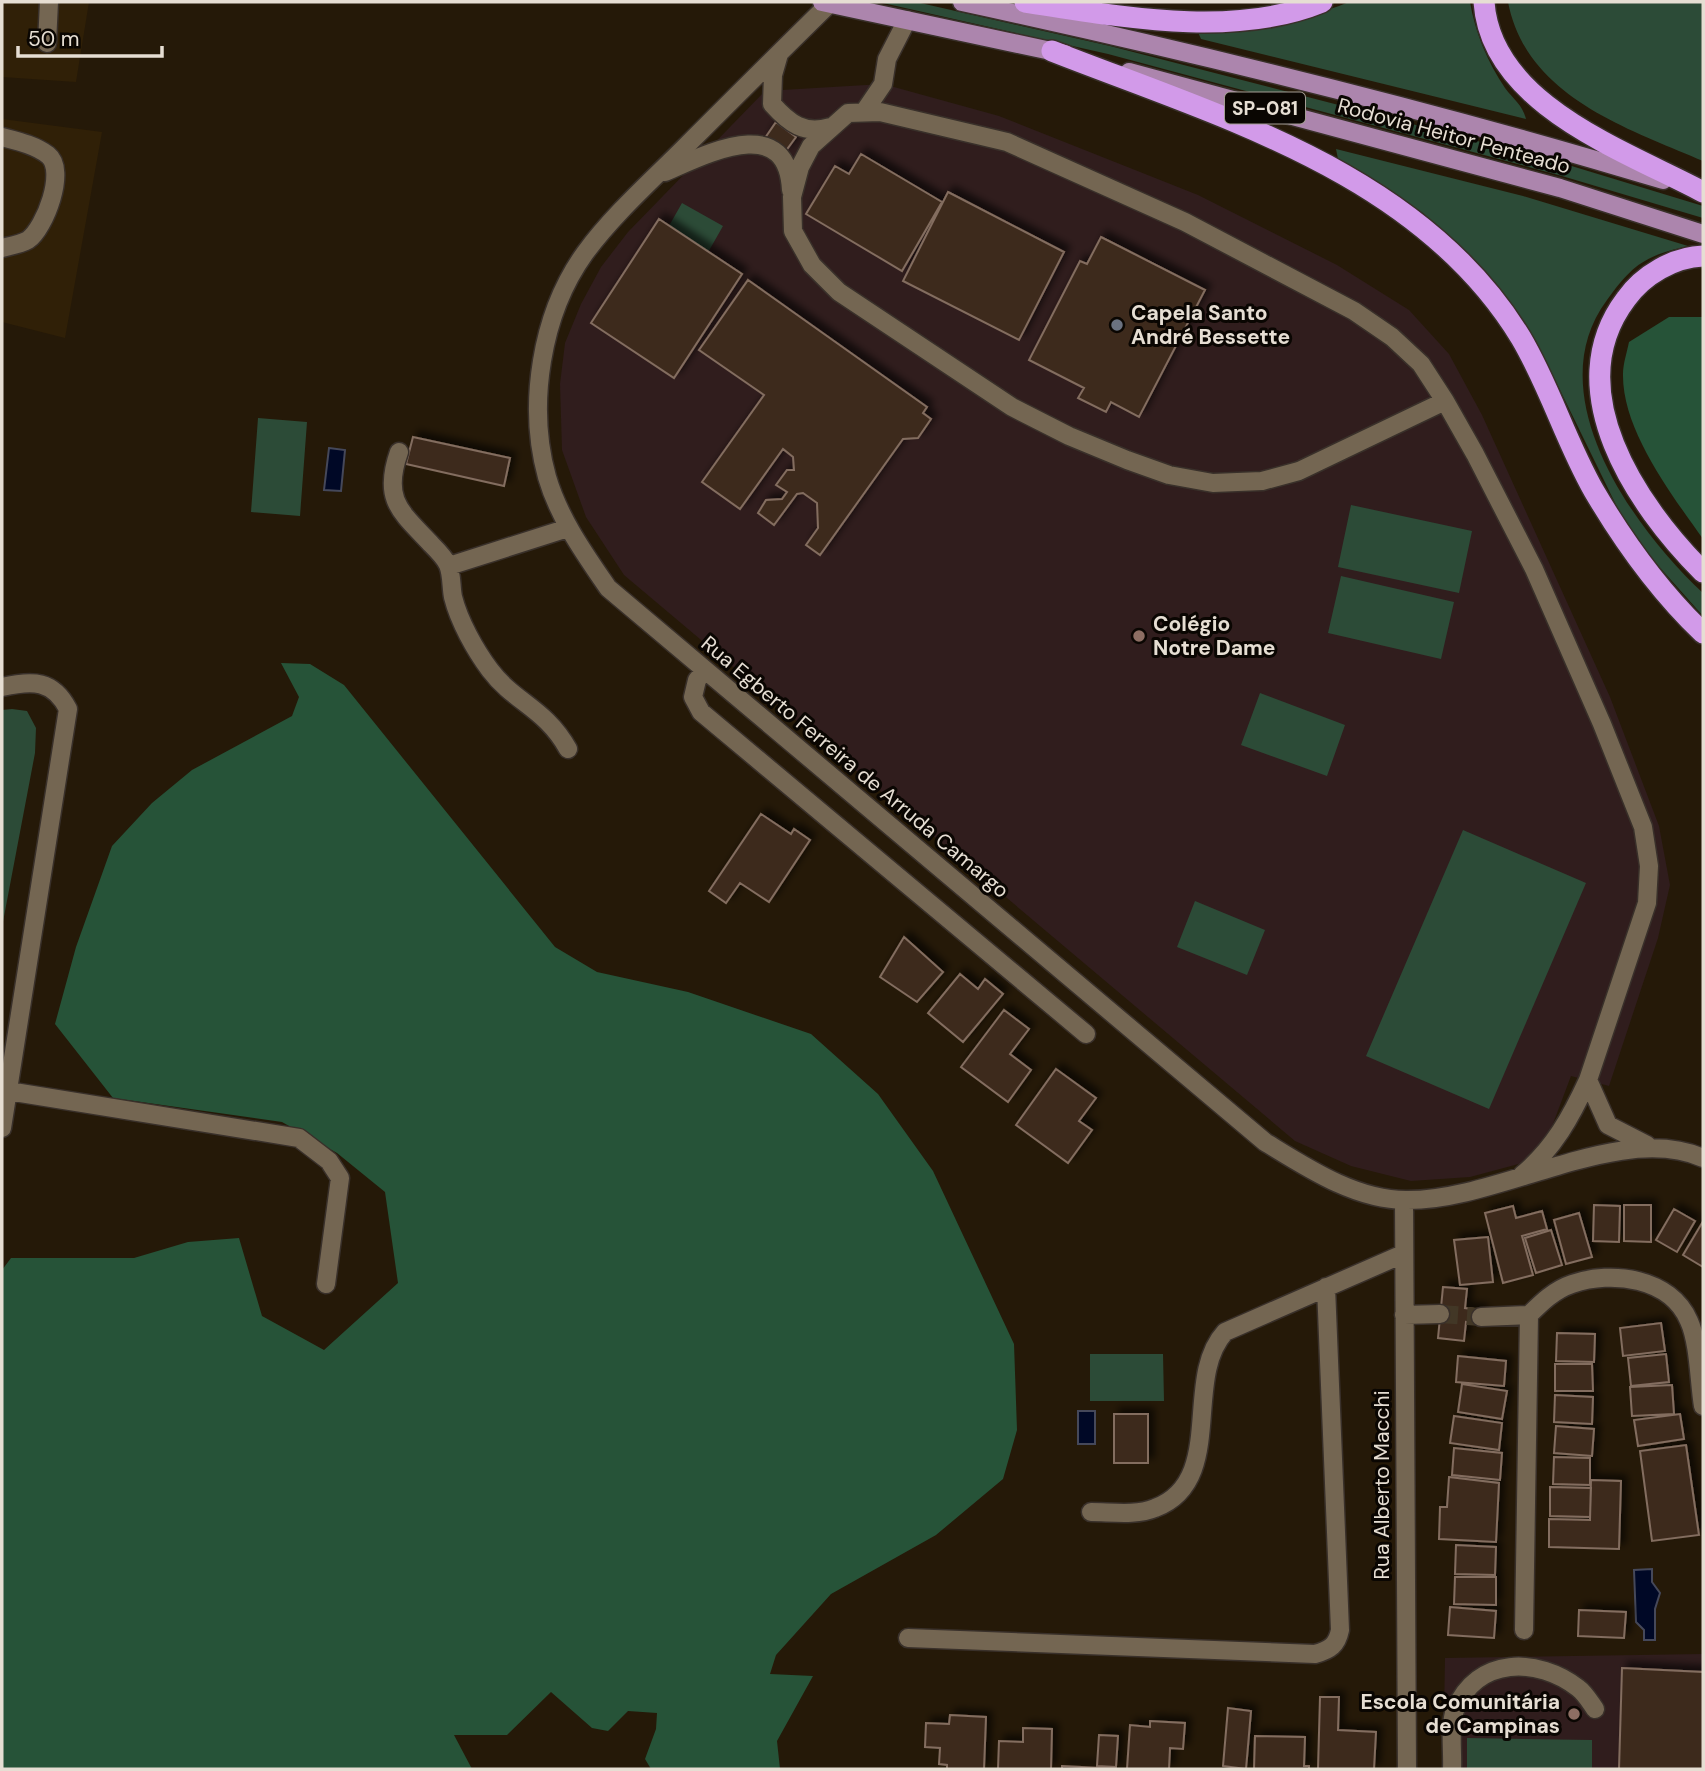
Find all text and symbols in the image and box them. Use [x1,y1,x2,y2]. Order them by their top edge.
scale bar [18,14,161,58]
text: 50 m [28,25,79,53]
street label: Rodovia Heitor Penteado [1334,91,1574,181]
road number: SP-081 [1225,92,1305,124]
place label: Capela Santo André Bessette [1131,299,1290,351]
marker: Capela Santo André Bessette [1109,317,1125,333]
place label: Colégio Notre Dame [1153,610,1275,662]
marker: Colégio Notre Dame [1131,628,1147,644]
street label: Rua Egberto Ferreira de Arruda Camargo [695,630,1015,904]
street label: Rua Alberto Macchi [1368,1390,1396,1580]
place label: Escola Comunitária de Campinas [1360,1688,1560,1740]
marker: Escola Comunitária de Campinas [1566,1706,1582,1722]

